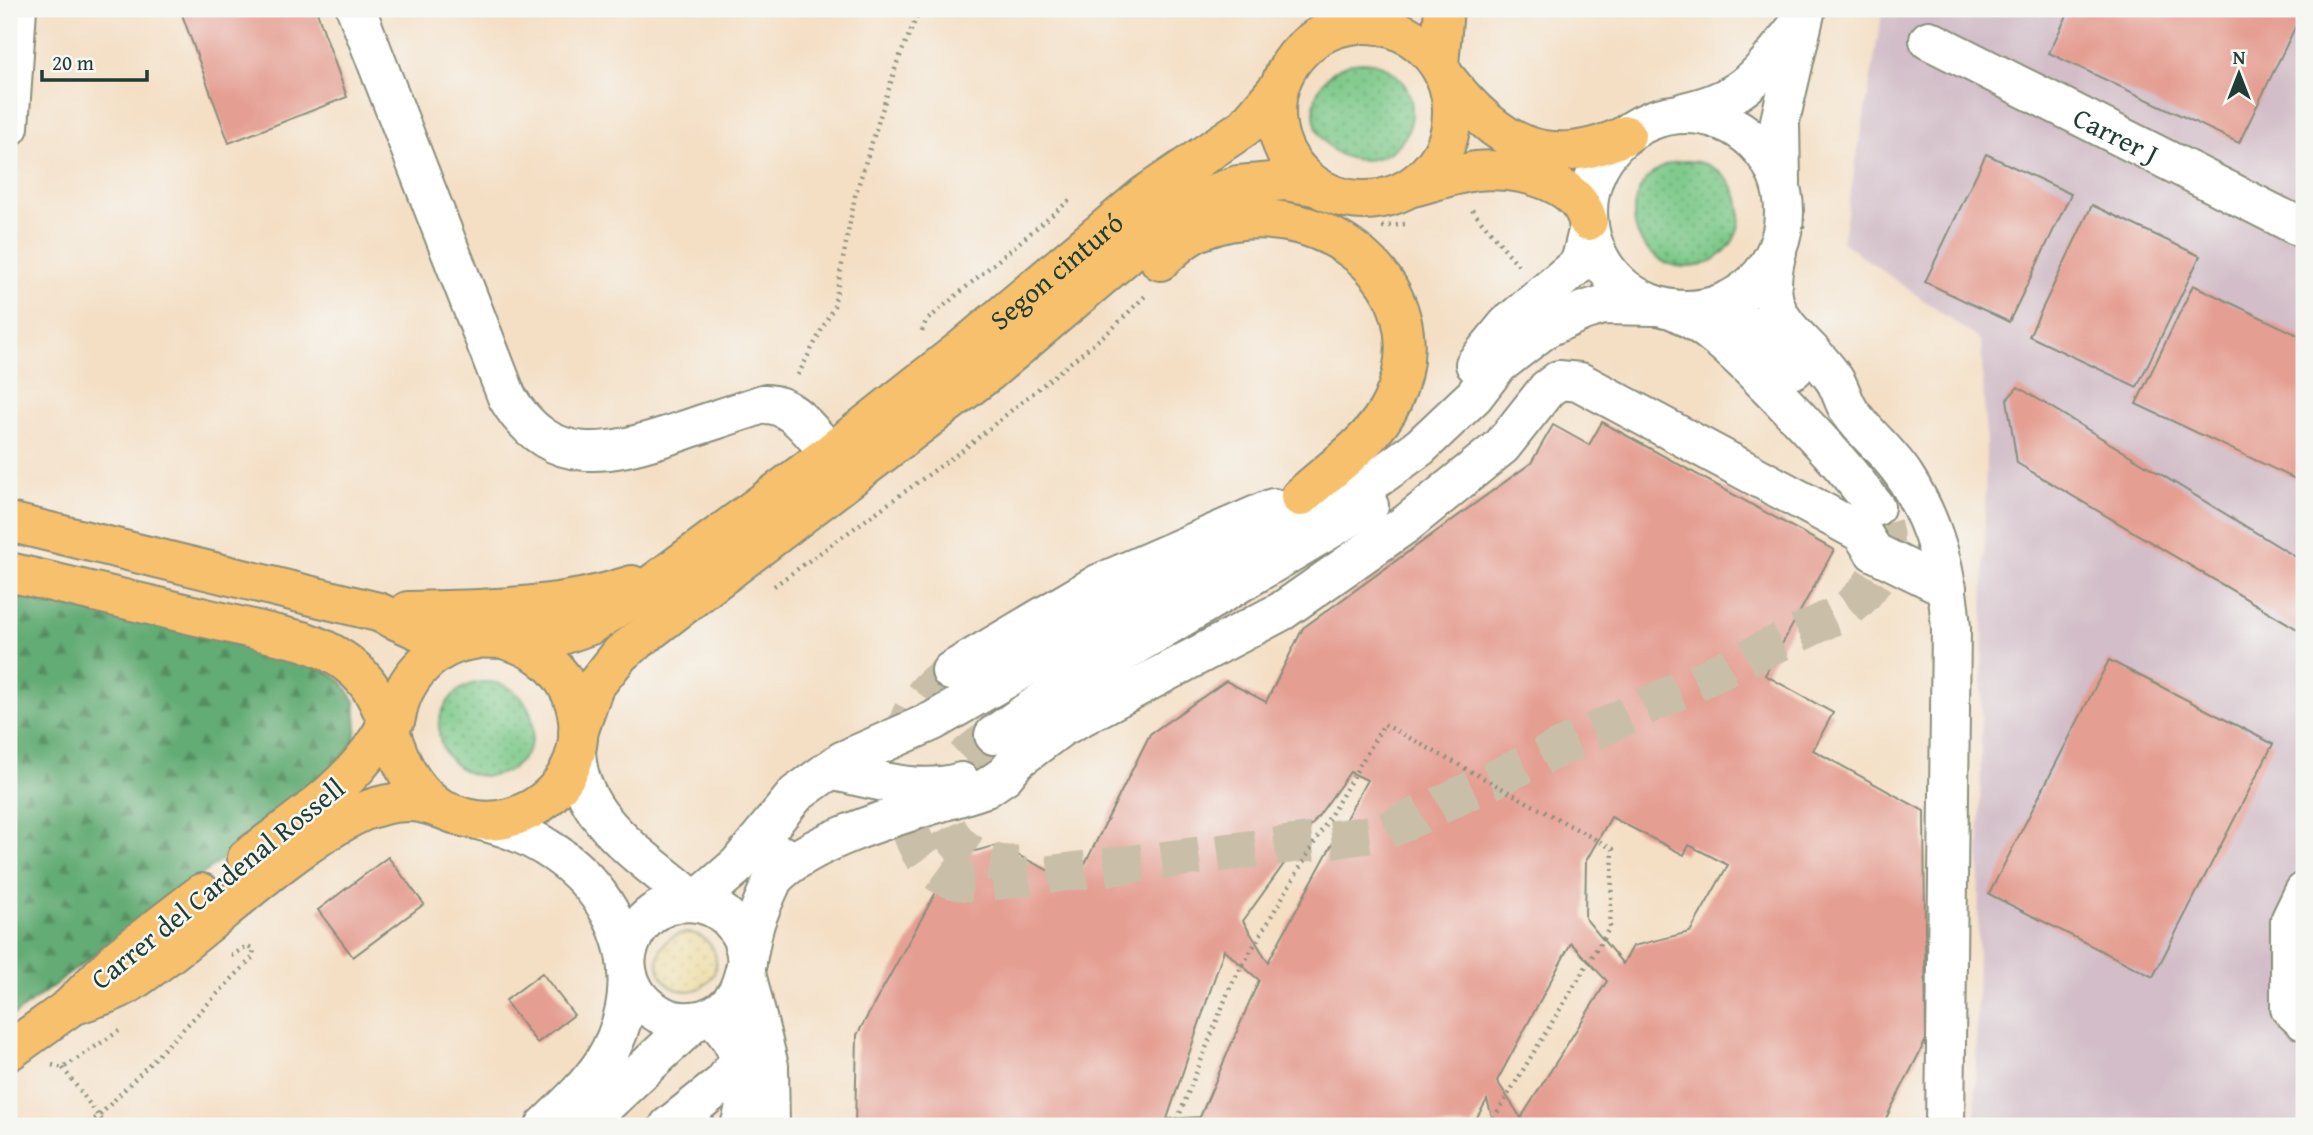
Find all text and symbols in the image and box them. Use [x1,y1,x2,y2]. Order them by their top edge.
scale bar [42,38,147,82]
north arrow [2204,38,2274,108]
text: N [2233,43,2246,71]
text: 20 m [52,47,94,78]
street label: Carrer J [2067,96,2166,173]
street label: Segon cinturó [980,202,1131,339]
street label: Carrer del Cardenal Rossell [81,767,353,998]

